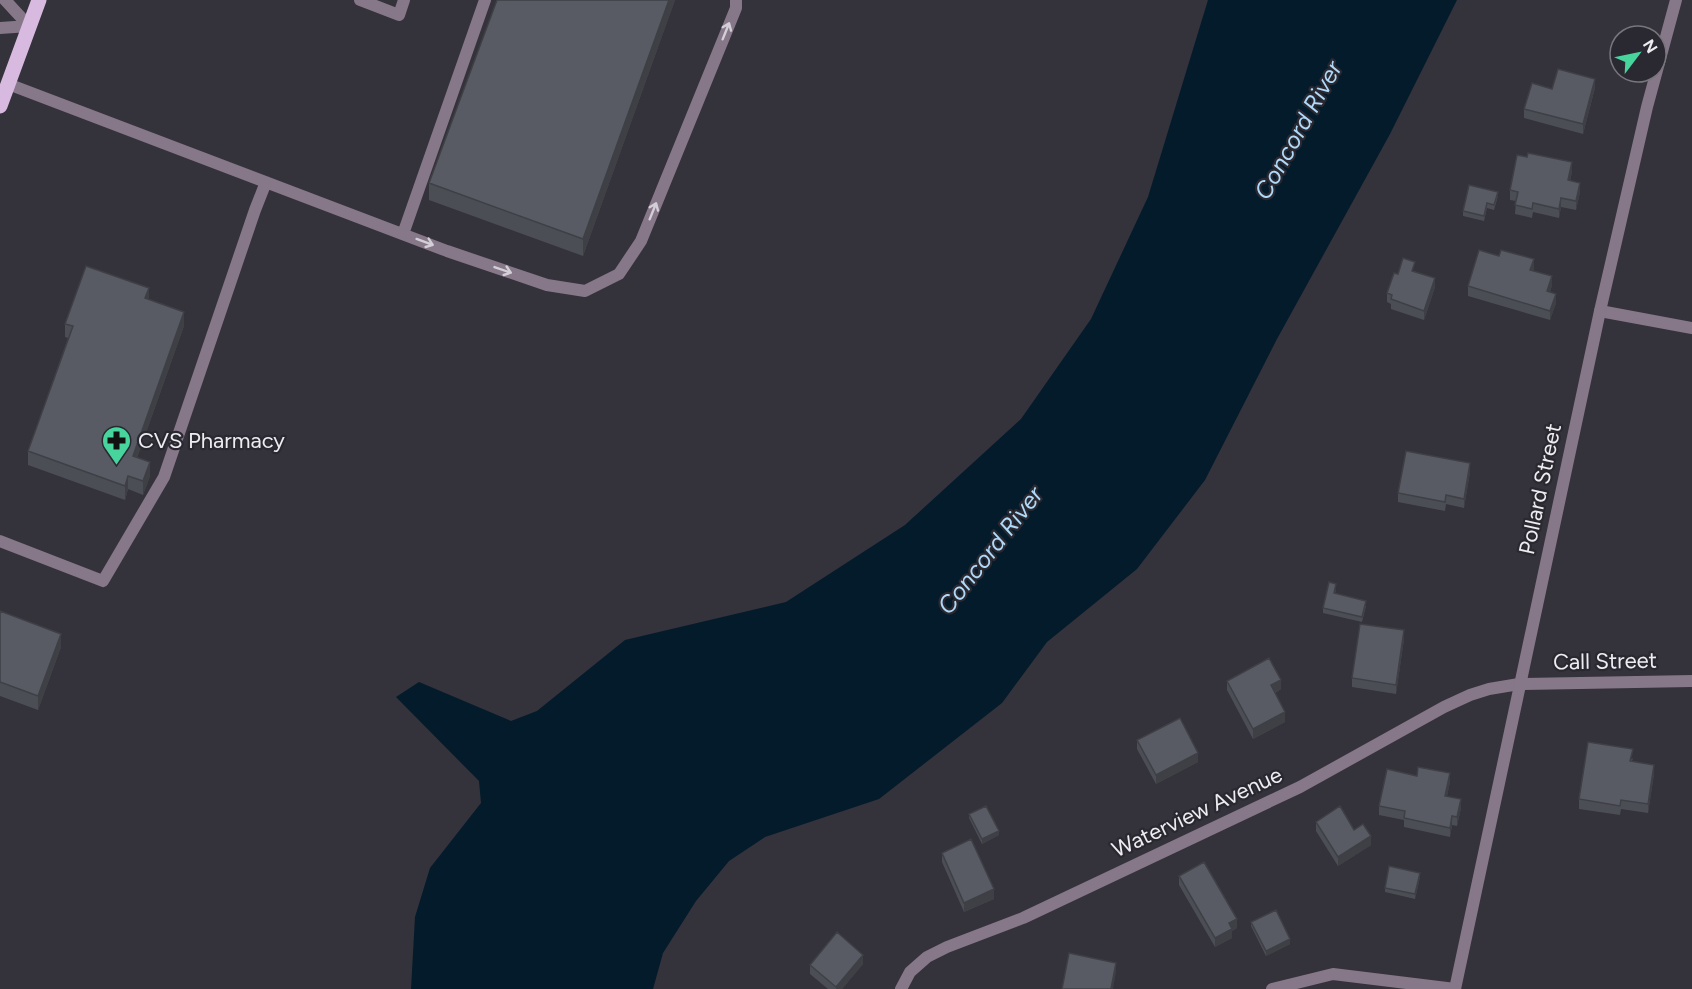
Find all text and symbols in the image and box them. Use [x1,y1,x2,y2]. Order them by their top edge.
one-way arrow [722,22,733,40]
north arrow [1608,24,1668,84]
text: N [1639,36,1662,57]
water label: Concord River [1248,55,1348,204]
one-way arrow [648,203,659,221]
one-way arrow [415,237,434,248]
one-way arrow [493,265,512,276]
street label: Pollard Street [1513,421,1567,557]
pharmacy icon: CVS Pharmacy [101,424,133,466]
place label: CVS Pharmacy [138,427,285,454]
water label: Concord River [931,480,1049,620]
street label: Call Street [1553,647,1657,675]
street label: Waterview Avenue [1108,761,1286,863]

